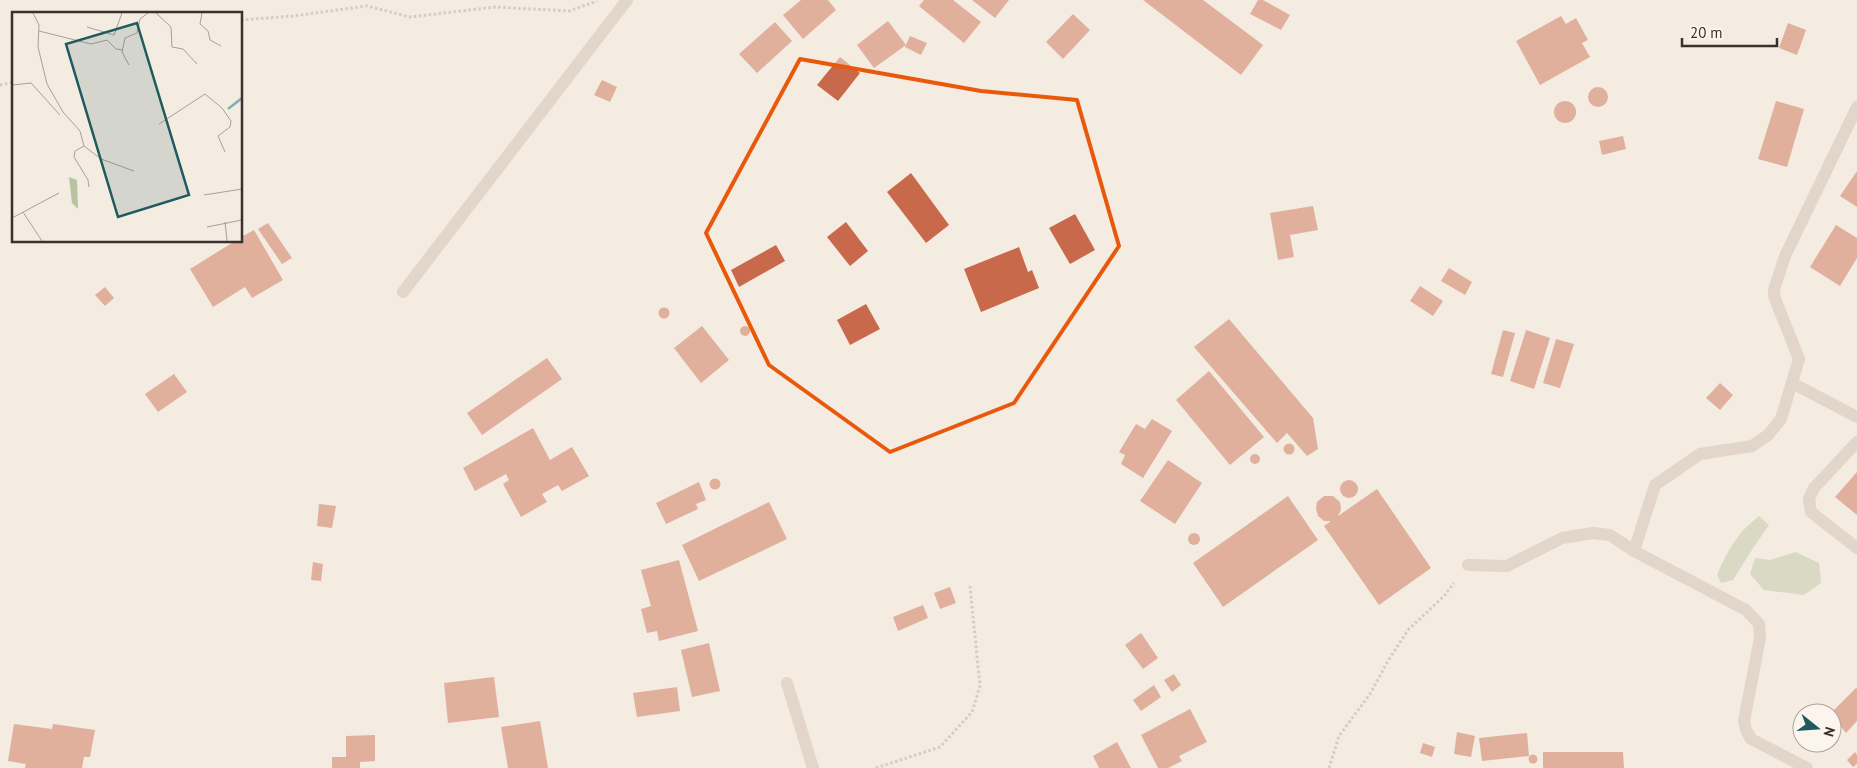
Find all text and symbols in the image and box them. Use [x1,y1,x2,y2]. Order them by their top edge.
inset map [12,12,242,242]
scale bar [1682,15,1777,47]
text: 20 m [1690,23,1723,42]
north arrow [1792,703,1842,753]
text: N [1819,725,1839,739]

